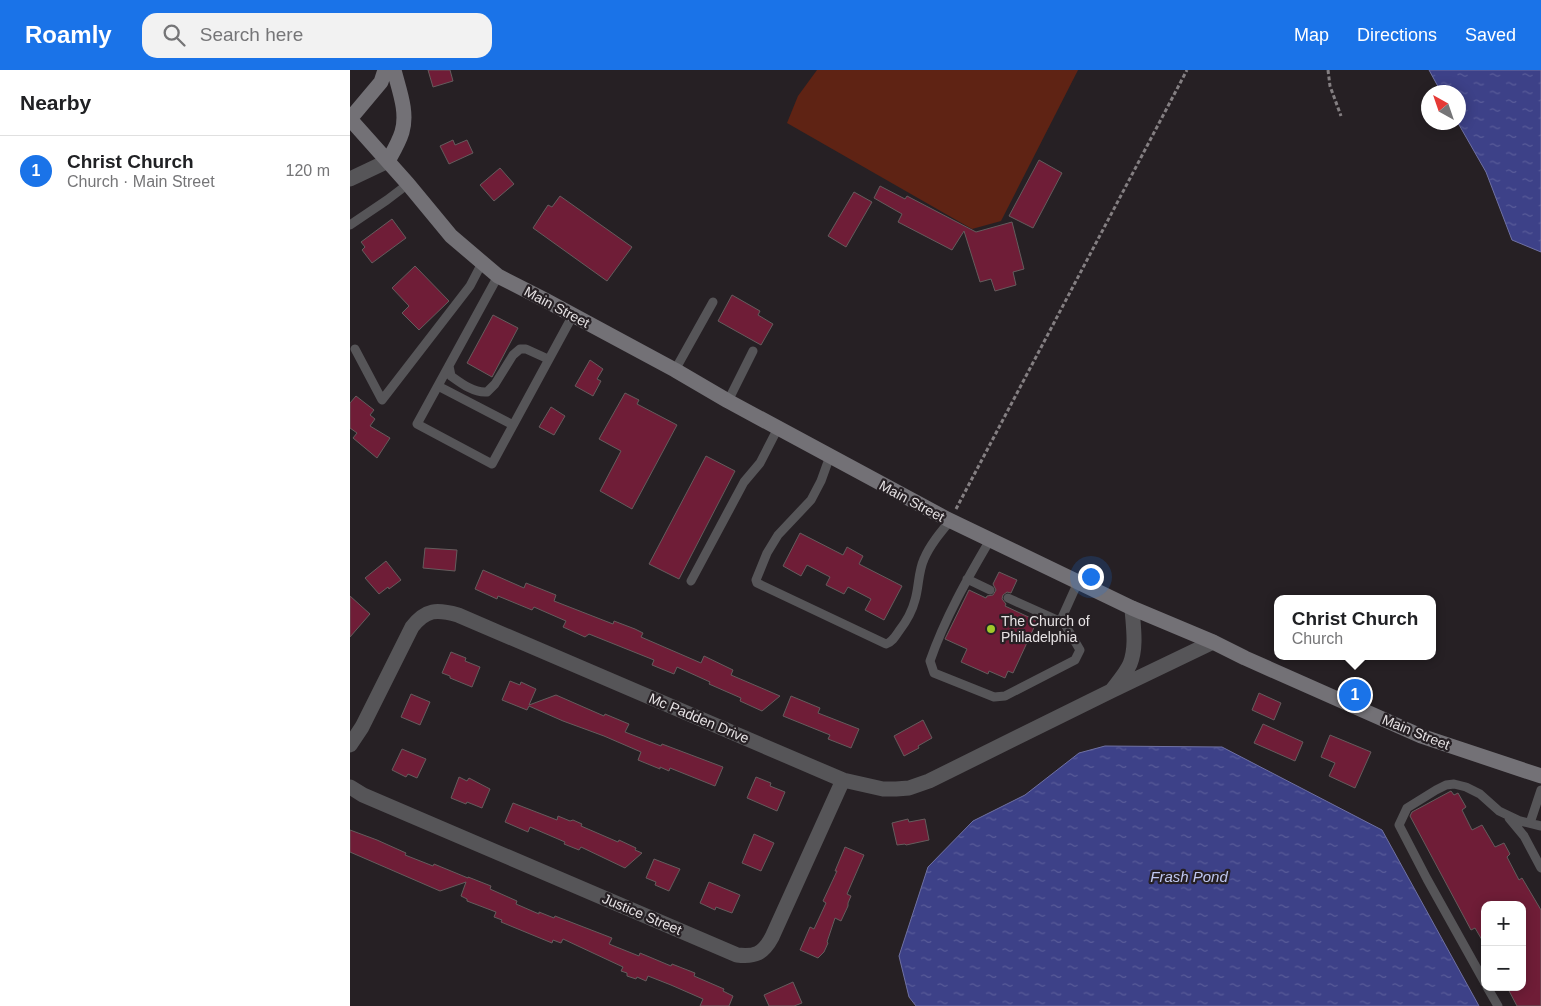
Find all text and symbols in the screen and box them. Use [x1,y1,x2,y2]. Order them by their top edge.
search box [142,13,492,58]
text: Roamly [25,21,112,48]
icon: search [160,21,188,49]
text: Search here [200,24,303,45]
text: Map [1294,25,1329,45]
text: Directions [1357,25,1437,45]
text: Saved [1465,25,1516,45]
north arrow [1421,85,1466,130]
text: Nearby [20,91,91,114]
text: Christ Church [67,151,194,172]
text: 1 [32,162,40,179]
text: 120 m [286,162,330,179]
text: Church · Main Street [67,173,215,190]
street label: Main Street [522,283,592,331]
street label: Main Street [877,477,947,525]
your location [1078,564,1104,590]
popup [1274,595,1436,660]
text: Christ Church [1292,608,1418,629]
place label: The Church of Philadelphia [1001,613,1090,645]
marker: The Church of Philadelphia [985,623,997,635]
text: Church [1292,630,1343,647]
pin: 1 [1339,676,1371,714]
street label: Mc Padden Drive [646,690,752,746]
street label: Main Street [1380,711,1452,753]
water label: Frash Pond [1150,868,1228,885]
street label: Justice Street [600,890,684,938]
map controls [1481,901,1526,991]
button: + [1481,901,1526,946]
button: − [1481,946,1526,991]

